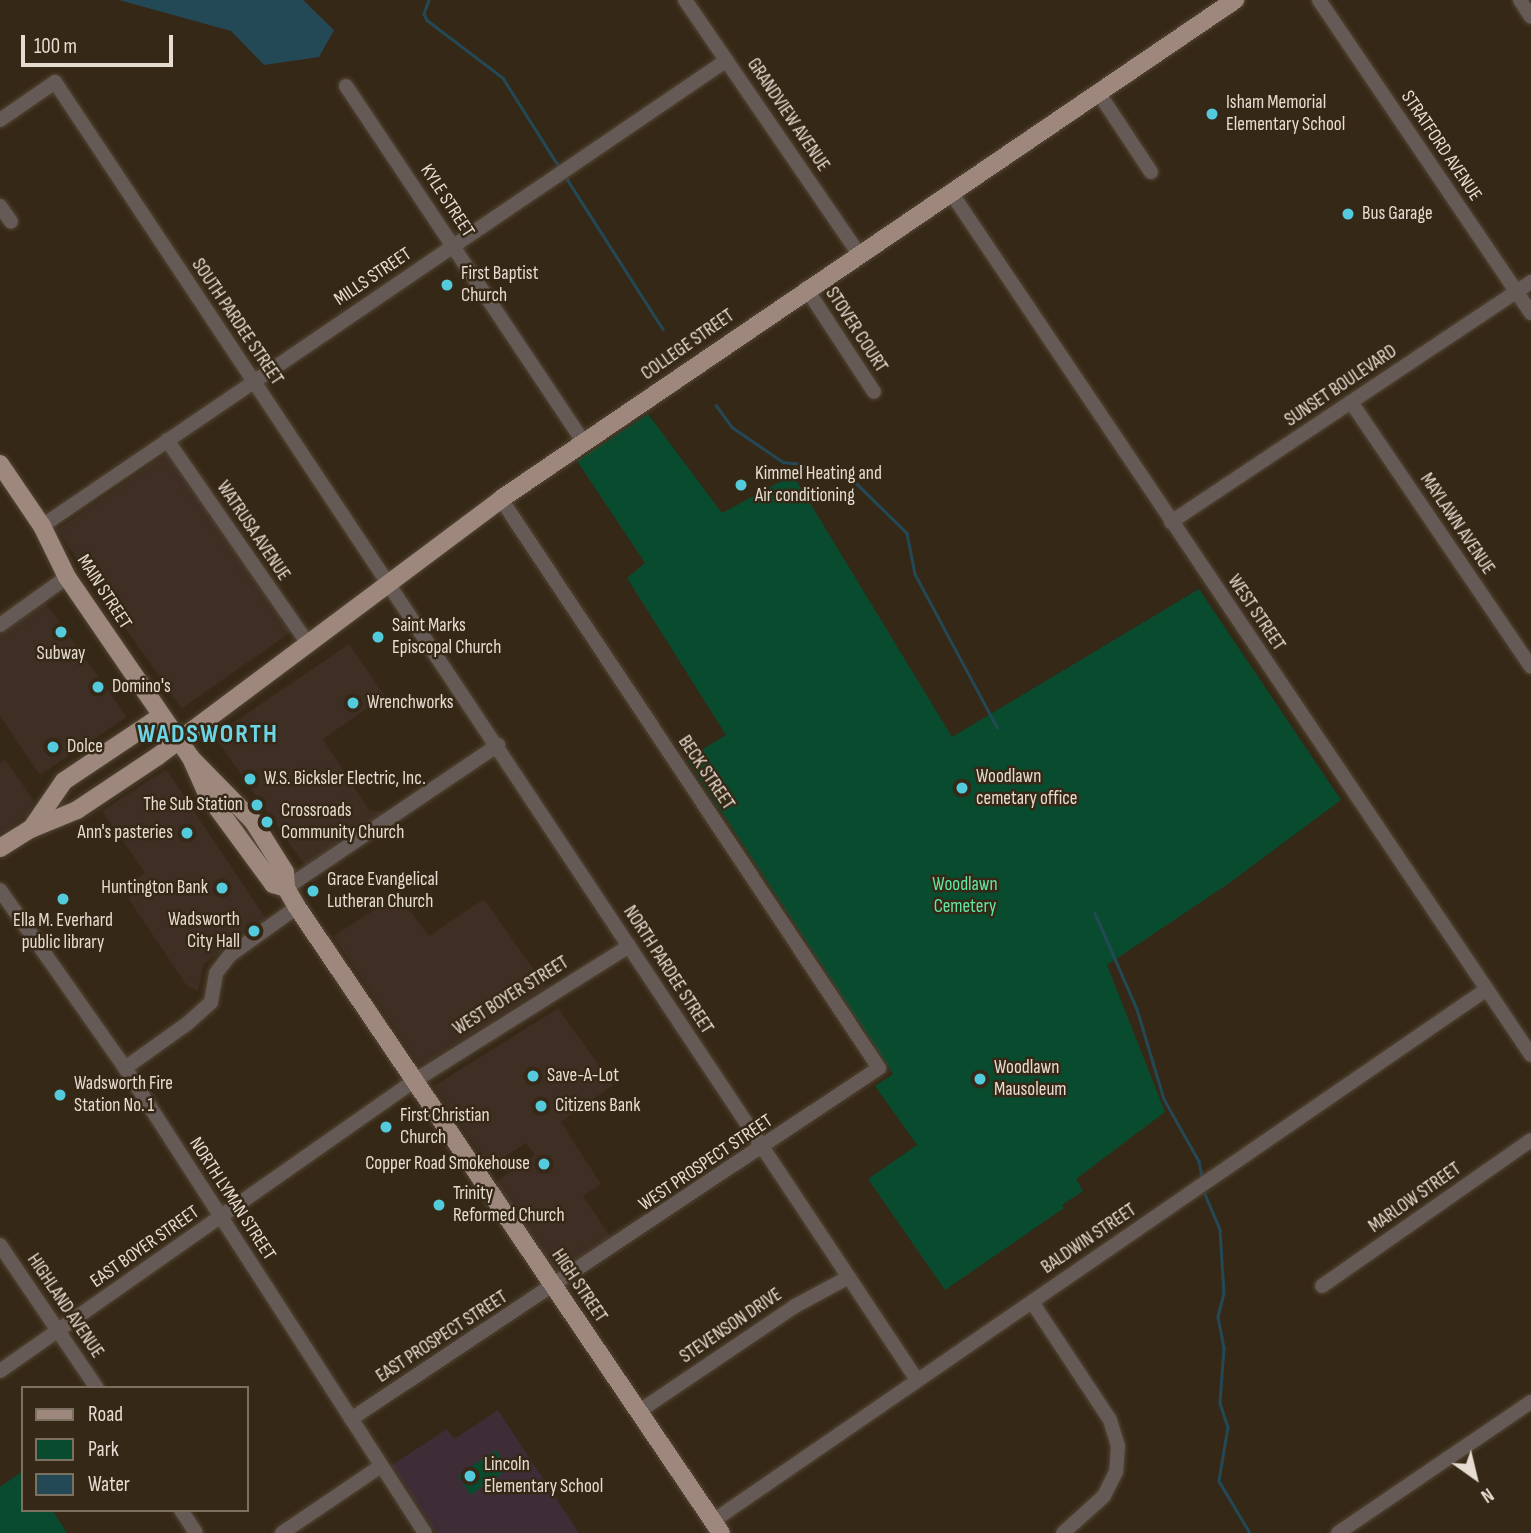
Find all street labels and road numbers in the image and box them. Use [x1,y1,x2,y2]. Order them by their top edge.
street label: GRANDVIEW AVENUE [742,54,834,176]
street label: STRATFORD AVENUE [1396,87,1486,205]
street label: KYLE STREET [415,160,479,242]
street label: MILLS STREET [330,243,416,311]
street label: SOUTH PARDEE STREET [186,254,288,390]
street label: STOVER COURT [820,283,892,377]
street label: COLLEGE STREET [637,305,739,385]
street label: SUNSET BOULEVARD [1281,340,1401,432]
street label: MAYLAWN AVENUE [1415,469,1499,579]
street label: WATRUSA AVENUE [211,477,295,585]
street label: MAIN STREET [72,551,136,633]
street label: WEST STREET [1222,571,1290,655]
street label: BECK STREET [673,731,739,815]
street label: NORTH PARDEE STREET [618,902,718,1038]
street label: WEST BOYER STREET [449,951,573,1041]
street label: WEST PROSPECT STREET [635,1110,777,1216]
street label: NORTH LYMAN STREET [184,1133,280,1265]
street label: MARLOW STREET [1364,1158,1466,1238]
street label: BALDWIN STREET [1037,1199,1141,1279]
street label: EAST BOYER STREET [86,1201,204,1293]
street label: HIGH STREET [546,1245,612,1327]
street label: HIGHLAND AVENUE [22,1249,108,1363]
street label: STEVENSON DRIVE [676,1284,786,1368]
street label: EAST PROSPECT STREET [372,1286,512,1388]

